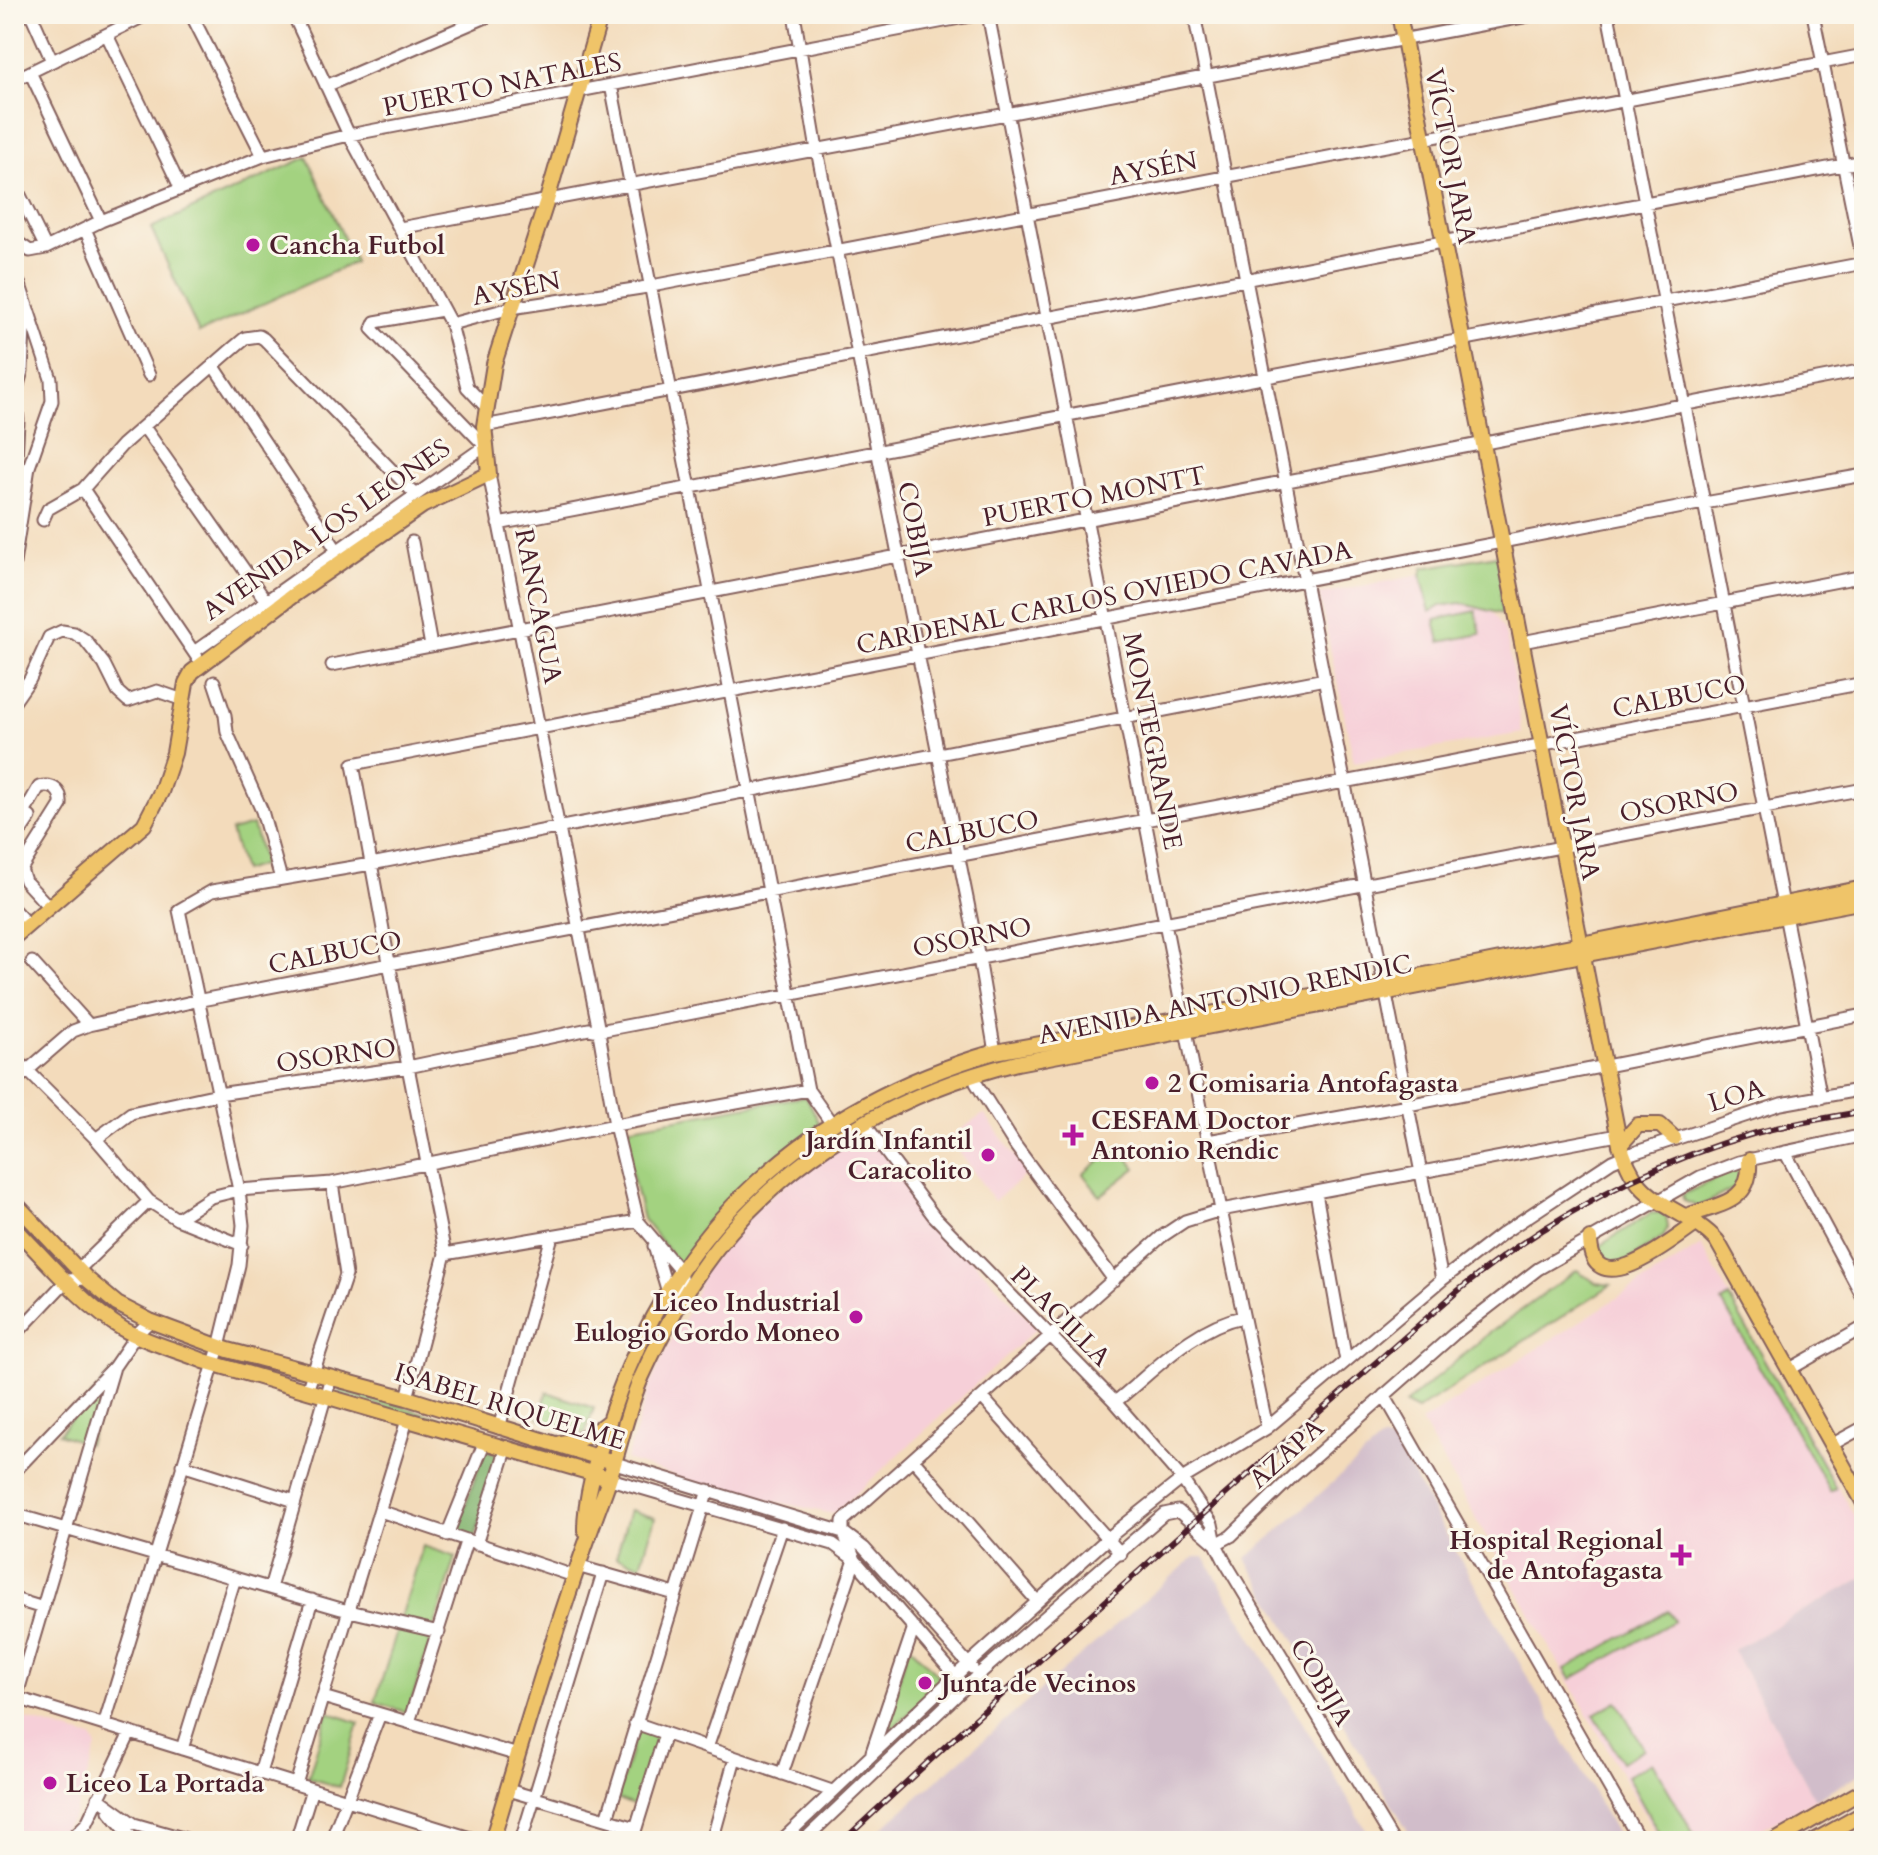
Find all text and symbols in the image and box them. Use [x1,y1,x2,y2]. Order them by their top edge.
street label: PUERTO NATALES [380,44,624,125]
street label: VÍCTOR JARA [1416,65,1485,247]
street label: AYSÉN [1106,143,1200,194]
place label: Cancha Futbol [269,228,445,263]
marker: Cancha Futbol [244,236,262,254]
street label: AYSÉN [469,263,563,314]
street label: AVENIDA LOS LEONES [195,430,457,628]
street label: PUERTO MONTT [980,458,1209,535]
street label: COBIJA [889,479,942,580]
street label: RANCAGUA [506,526,571,687]
street label: CARDENAL CARLOS OVIEDO CAVADA [853,532,1355,663]
street label: MONTEGRANDE [1114,629,1191,853]
street label: CALBUCO [1609,666,1749,727]
street label: VÍCTOR JARA [1540,701,1609,883]
street label: OSORNO [1617,774,1742,831]
street label: CALBUCO [902,801,1042,862]
street label: OSORNO [910,909,1035,966]
street label: CALBUCO [265,922,405,983]
street label: AVENIDA ANTONIO RENDIC [1035,946,1415,1053]
street label: OSORNO [274,1030,398,1081]
place label: 2 Comisaria Antofagasta [1168,1066,1459,1101]
street label: LOA [1704,1070,1769,1121]
marker: 2 Comisaria Antofagasta [1143,1074,1161,1092]
place label: CESFAM Doctor Antonio Rendic [1091,1103,1291,1168]
place label: Jardín Infantil Caracolito [801,1123,972,1188]
marker: CESFAM Doctor Antonio Rendic [1062,1124,1084,1146]
marker: Jardín Infantil Caracolito [979,1146,997,1164]
street label: PLACILLA [1003,1259,1119,1374]
place label: Liceo Industrial Eulogio Gordo Moneo [574,1285,840,1350]
marker: Liceo Industrial Eulogio Gordo Moneo [847,1308,865,1326]
street label: ISABEL RIQUELME [390,1355,630,1458]
street label: AZAPA [1241,1410,1332,1496]
place label: Hospital Regional de Antofagasta [1449,1523,1663,1588]
marker: Hospital Regional de Antofagasta [1670,1544,1692,1566]
street label: COBIJA [1282,1632,1362,1733]
place label: Junta de Vecinos [937,1666,1136,1701]
marker: Junta de Vecinos [916,1674,934,1692]
place label: Liceo La Portada [66,1766,265,1801]
marker: Liceo La Portada [41,1774,59,1792]

